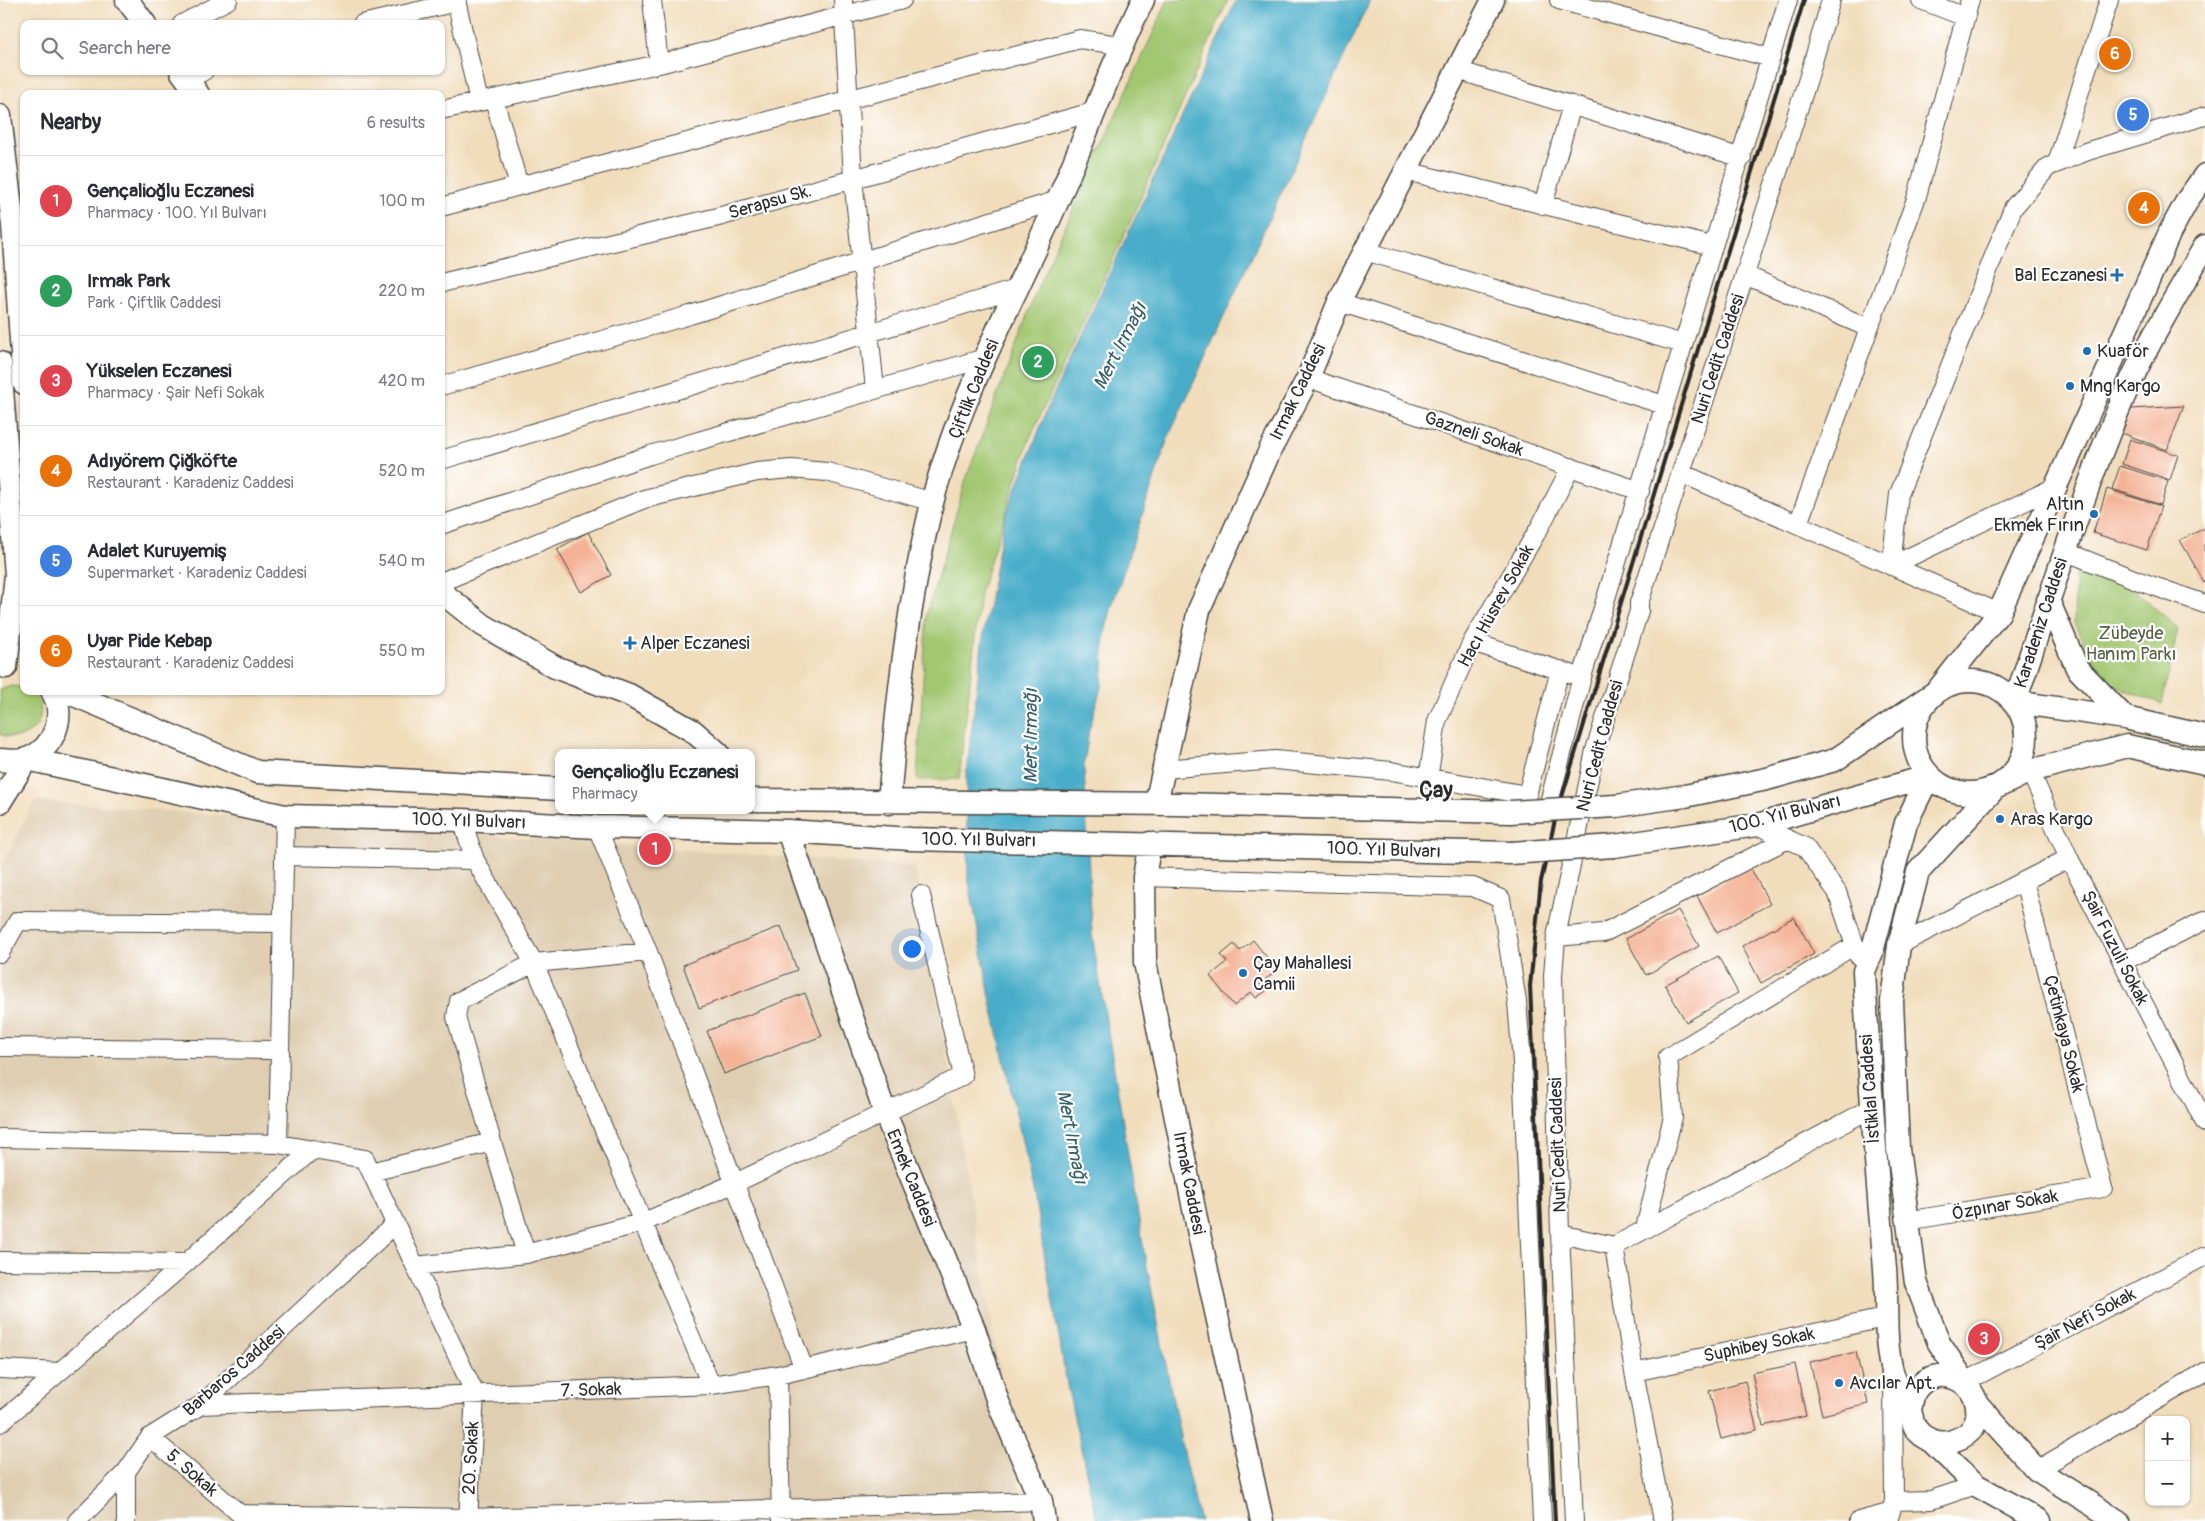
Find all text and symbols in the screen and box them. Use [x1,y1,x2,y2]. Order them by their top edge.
search box [20,20,445,75]
icon: search [38,34,66,62]
pin: 6 [2099,35,2131,73]
text: Search here [78,36,171,60]
pin: 5 [2117,96,2149,134]
text: Nearby [40,109,101,136]
text: 6 results [367,113,425,133]
text: Gençalioğlu Eczanesi [87,179,254,203]
street label: Serapsu Sk. [726,179,814,225]
pin: 4 [2128,189,2160,227]
text: 1 [53,191,59,211]
text: 100 m [379,191,425,211]
text: Pharmacy · 100. Yıl Bulvarı [87,203,267,223]
place label: Bal Eczanesi [2014,264,2107,287]
text: Irmak Park [87,269,170,293]
marker: Bal Eczanesi [2111,269,2123,281]
text: 2 [52,281,60,301]
text: 220 m [379,281,425,301]
street label: Nuri Cedit Caddesi [1686,291,1750,427]
text: Park · Çiftlik Caddesi [87,293,221,313]
water label: Mert Irmağı [1088,298,1153,394]
street label: Çiftlik Caddesi [944,336,1004,442]
street label: Irmak Caddesi [1265,340,1331,444]
place label: Kuaför [2097,340,2149,363]
pin: 2 [1022,343,1054,381]
marker: Kuaför [2081,345,2093,357]
text: Yükselen Eczanesi [87,359,232,383]
text: 3 [52,371,60,391]
text: 420 m [378,371,425,391]
place label: Mng Kargo [2080,375,2161,398]
marker: Mng Kargo [2064,380,2076,392]
text: Pharmacy · Şair Nefi Sokak [87,383,264,403]
street label: Gazneli Sokak [1421,406,1527,462]
text: Adıyörem Çiğköfte [87,449,237,473]
text: 4 [51,461,61,481]
text: 520 m [379,461,425,481]
text: Restaurant · Karadeniz Caddesi [87,473,294,493]
place label: Altın Ekmek Fırın [1994,493,2084,537]
marker: Altın Ekmek Fırın [2088,508,2100,520]
text: Adalet Kuruyemiş [87,539,226,563]
street label: Hacı Hüsrev Sokak [1453,540,1539,671]
text: 5 [52,551,60,571]
text: 540 m [378,551,425,571]
street label: Karadeniz Caddesi [2009,555,2073,691]
text: Supermarket · Karadeniz Caddesi [87,563,307,583]
park label: Zübeyde Hanım Parkı [2086,622,2176,666]
text: Uyar Pide Kebap [87,629,212,653]
place label: Alper Eczanesi [640,632,750,655]
marker: Alper Eczanesi [624,637,636,649]
text: 6 [51,641,61,661]
text: 550 m [379,641,425,661]
text: Restaurant · Karadeniz Caddesi [87,653,294,673]
street label: Nuri Cedit Caddesi [1571,678,1629,814]
water label: Mert Irmağı [1019,688,1043,783]
popup [555,749,755,814]
text: Gençalioğlu Eczanesi [572,760,738,784]
district label: Çay [1419,776,1453,804]
text: Pharmacy [572,784,638,804]
street label: 100. Yıl Bulvarı [1727,789,1843,839]
street label: 100. Yıl Bulvarı [412,808,526,834]
place label: Aras Kargo [2010,808,2093,831]
marker: Aras Kargo [1994,813,2006,825]
street label: 100. Yıl Bulvarı [922,828,1036,852]
pin: 1 [639,830,671,868]
street label: 100. Yıl Bulvarı [1327,837,1441,863]
street label: Şair Fuzuli Sokak [2076,887,2154,1010]
your location [899,936,925,962]
place label: Çay Mahallesi Camii [1253,952,1351,996]
marker: Çay Mahallesi Camii [1237,967,1249,979]
street label: Çetinkaya Sokak [2038,973,2090,1095]
street label: İstiklal Caddesi [1855,1034,1885,1144]
street label: Nuri Cedit Caddesi [1544,1077,1572,1213]
water label: Mert Irmağı [1051,1088,1093,1187]
street label: Emek Caddesi [881,1126,941,1230]
street label: Irmak Caddesi [1168,1129,1210,1237]
street label: Özpınar Sokak [1950,1184,2060,1226]
street label: Şair Nefi Sokak [2030,1282,2140,1355]
pin: 3 [1968,1320,2000,1358]
street label: Barbaros Caddesi [178,1321,290,1421]
street label: Suphibey Sokak [1701,1322,1817,1368]
place label: Avcılar Apt. [1849,1372,1936,1395]
street label: 7. Sokak [560,1377,622,1403]
marker: Avcılar Apt. [1833,1377,1845,1389]
map controls [2145,1416,2190,1506]
button: + [2145,1416,2190,1461]
street label: 20. Sokak [458,1420,484,1495]
street label: 5. Sokak [161,1444,223,1502]
button: − [2145,1461,2190,1506]

